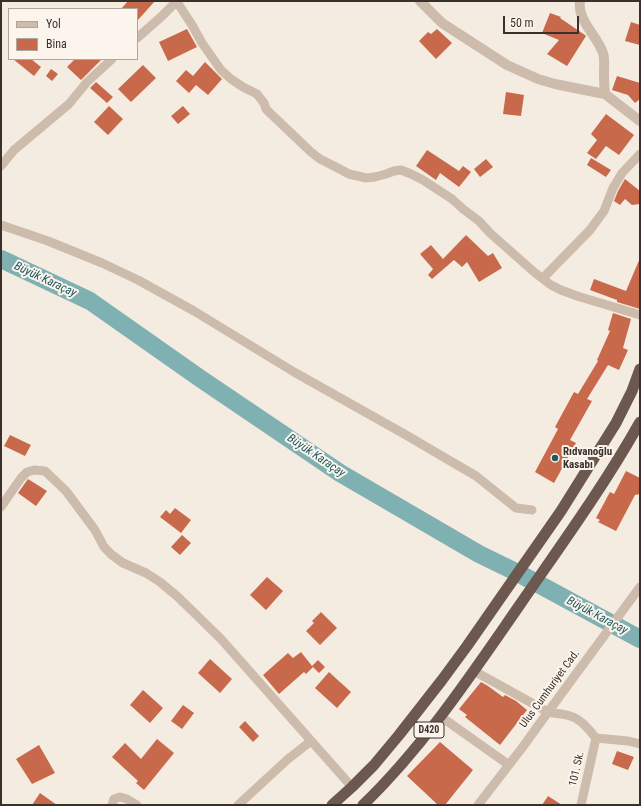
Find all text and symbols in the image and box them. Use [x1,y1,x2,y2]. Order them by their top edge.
legend [8,8,138,60]
scale bar [505,8,581,34]
text: 50 m [510,16,534,30]
text: Yol [46,17,61,31]
text: Bina [46,37,67,51]
water label: Büyük Karaçay [12,259,78,301]
water label: Büyük Karaçay [284,431,348,481]
place label: Rıdvanoğlu Kasabı [563,445,612,471]
marker: Rıdvanoğlu Kasabı [550,453,560,463]
water label: Büyük Karaçay [564,594,630,638]
street label: Ulus Cumhuriyet Cad. [517,647,583,731]
road number: D420 [414,722,444,738]
street label: 101. Sk. [567,750,587,788]

